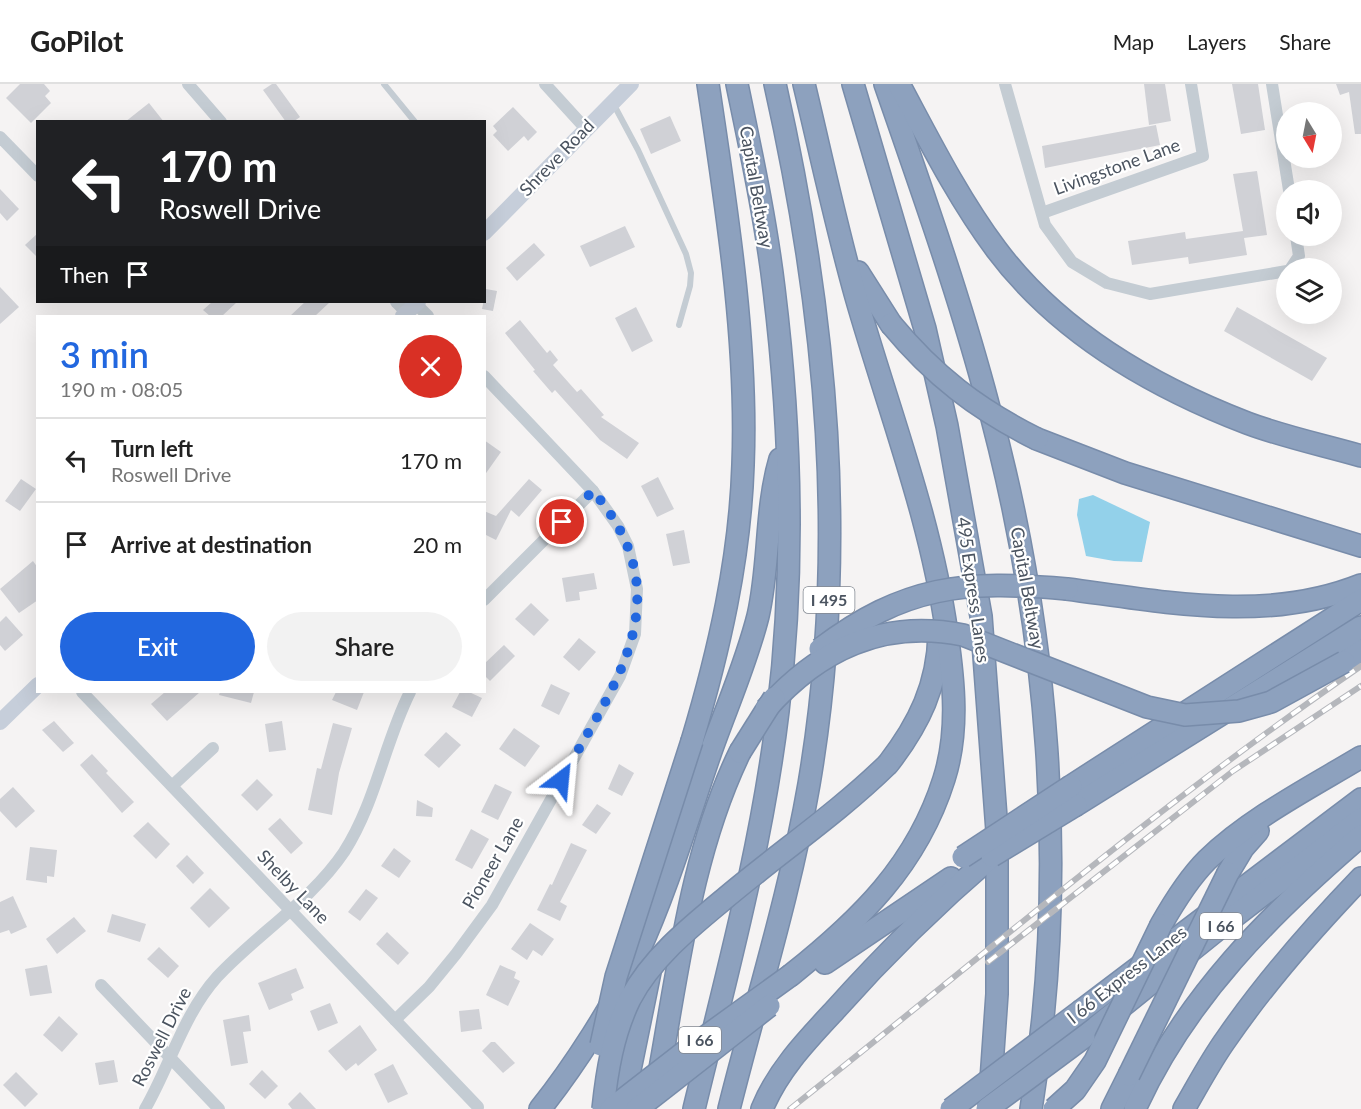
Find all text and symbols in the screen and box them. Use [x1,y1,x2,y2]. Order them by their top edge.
text: GoPilot [30,24,123,58]
text: Map [1113,29,1154,54]
text: Layers [1187,29,1246,54]
text: Share [1279,29,1331,54]
north arrow [1276,102,1342,168]
map controls [1276,102,1342,324]
street label: Shreve Road [514,114,598,200]
street label: Capital Beltway [735,124,779,250]
street label: Livingstone Lane [1050,133,1183,199]
text: 170 m [159,141,277,191]
icon: left [60,144,138,222]
button: sound [1276,180,1342,246]
text: Roswell Drive [159,192,321,225]
icon: arrive [121,258,154,291]
button: layers [1276,258,1342,324]
text: Then [60,261,109,288]
text: 3 min [60,332,149,376]
button: close [399,335,462,398]
text: 190 m · 08:05 [60,377,183,401]
text: Turn left [111,435,193,462]
icon: left [60,444,93,477]
text: 170 m [400,447,462,474]
text: Roswell Drive [111,462,231,486]
pin [536,496,587,547]
icon: arrive [545,505,578,538]
street label: 495 Express Lanes [953,516,995,664]
street label: Capital Beltway [1006,525,1050,651]
icon: arrive [60,528,93,561]
text: Arrive at destination [111,531,312,558]
text: 20 m [413,531,462,558]
road number: I 495 [804,587,854,613]
button: Exit [60,612,255,681]
button: Share [267,612,462,681]
position arrow [529,748,593,812]
street label: Pioneer Lane [457,812,527,913]
street label: Shelby Lane [253,845,334,928]
road number: I 66 [1200,913,1242,939]
street label: I 66 Express Lanes [1062,920,1191,1028]
street label: Roswell Drive [127,983,195,1090]
road number: I 66 [679,1027,721,1053]

